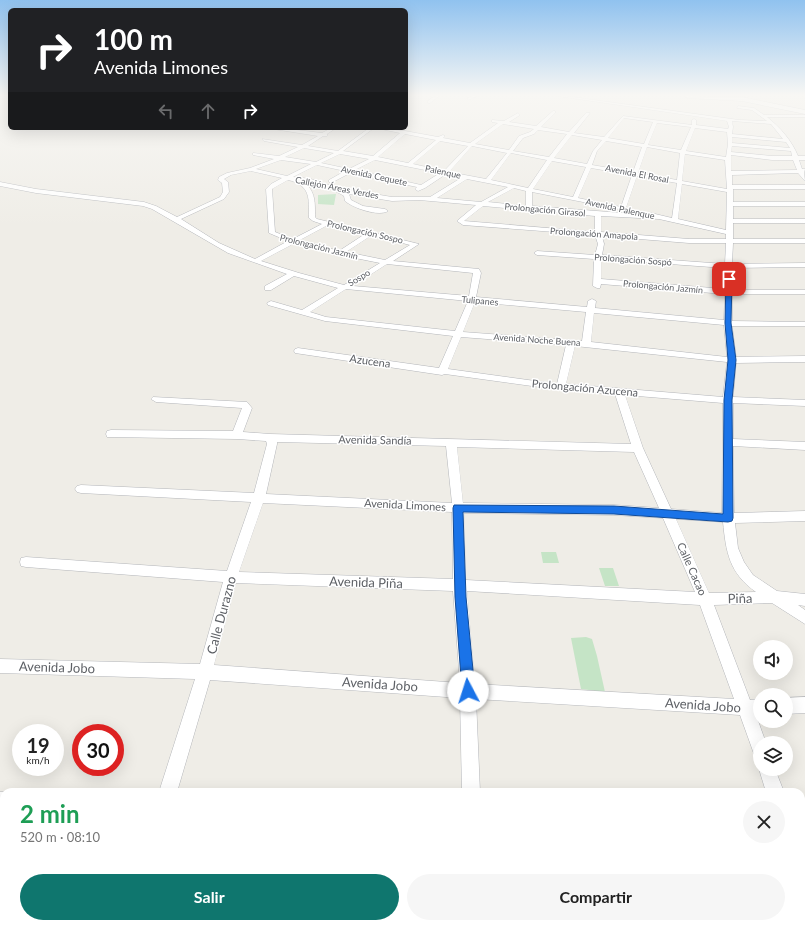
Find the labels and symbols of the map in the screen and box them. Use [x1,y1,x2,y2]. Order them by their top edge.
street label: Palenque [424,162,462,181]
street label: Avenida El Rosal [604,162,670,185]
street label: Avenida Cequete [340,163,408,188]
street label: Callejón Áreas Verdes [294,174,380,201]
street label: Avenida Palenque [585,196,656,221]
street label: Prolongación Girasol [504,200,586,219]
street label: Prolongación Sospo [326,217,404,246]
street label: Prolongación Amapola [550,225,638,242]
street label: Prolongación Jazmín [279,231,359,262]
street label: Prolongación Sospó [594,251,672,268]
pin [712,262,746,296]
street label: Sospo [346,267,372,288]
street label: Prolongación Jazmín [623,278,704,295]
street label: Tulipanes [461,293,499,308]
street label: Avenida Noche Buena [493,331,581,348]
street label: Azucena [349,351,391,370]
street label: Prolongación Azucena [531,376,639,399]
street label: Avenida Sandía [338,432,412,447]
street label: Avenida Limones [364,496,446,513]
street label: Calle Cacao [675,540,710,597]
street label: Avenida Piña [329,573,403,591]
street label: Calle Durazno [203,574,239,656]
street label: Piña [728,590,752,606]
street label: Avenida Jobo [19,658,95,676]
position arrow [447,670,489,712]
street label: Avenida Jobo [342,673,418,695]
street label: Avenida Jobo [665,694,741,716]
speed limit sign: 30 [72,724,124,776]

